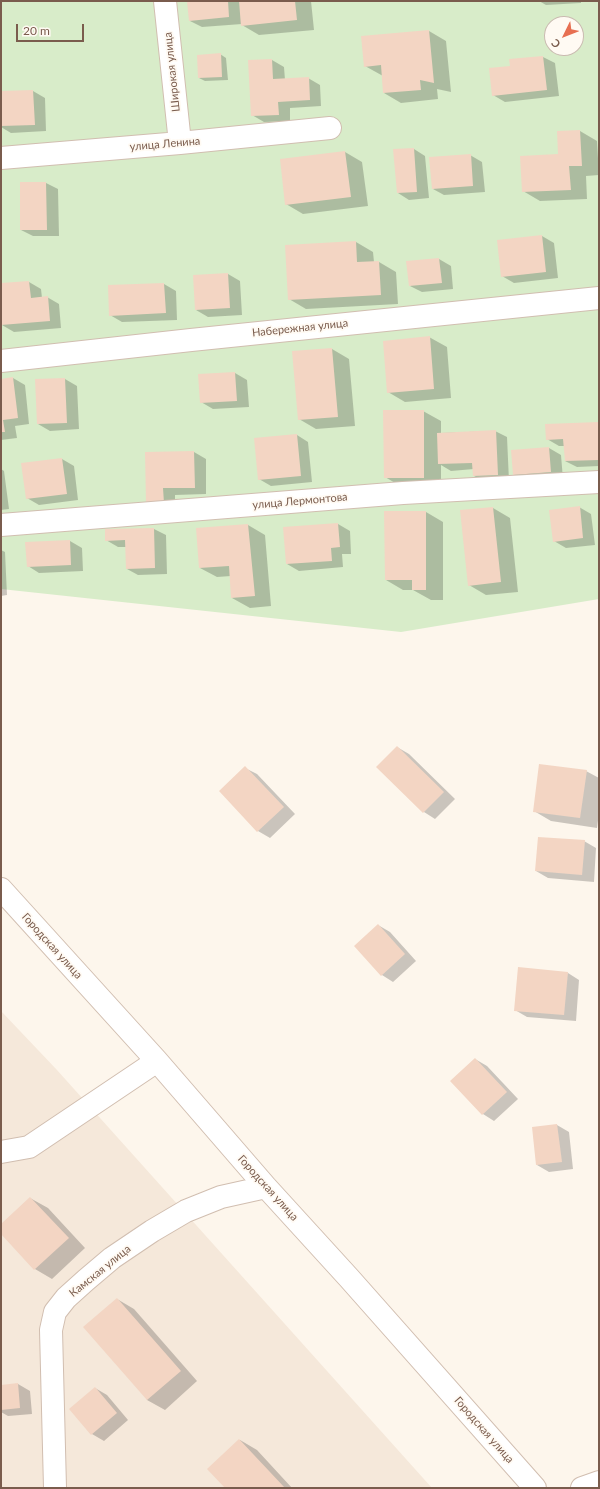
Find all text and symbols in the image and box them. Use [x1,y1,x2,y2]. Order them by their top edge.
scale bar [18,16,86,42]
north arrow [544,16,584,56]
text: 20 m [23,23,50,38]
street label: Широкая улица [161,32,183,112]
text: С [548,37,563,51]
street label: улица Ленина [129,134,201,154]
street label: Набережная улица [251,316,349,340]
street label: улица Лермонтова [252,490,348,512]
street label: Городская улица [19,910,85,982]
street label: Городская улица [235,1152,301,1224]
street label: Камская улица [67,1242,133,1300]
street label: Городская улица [452,1394,516,1466]

